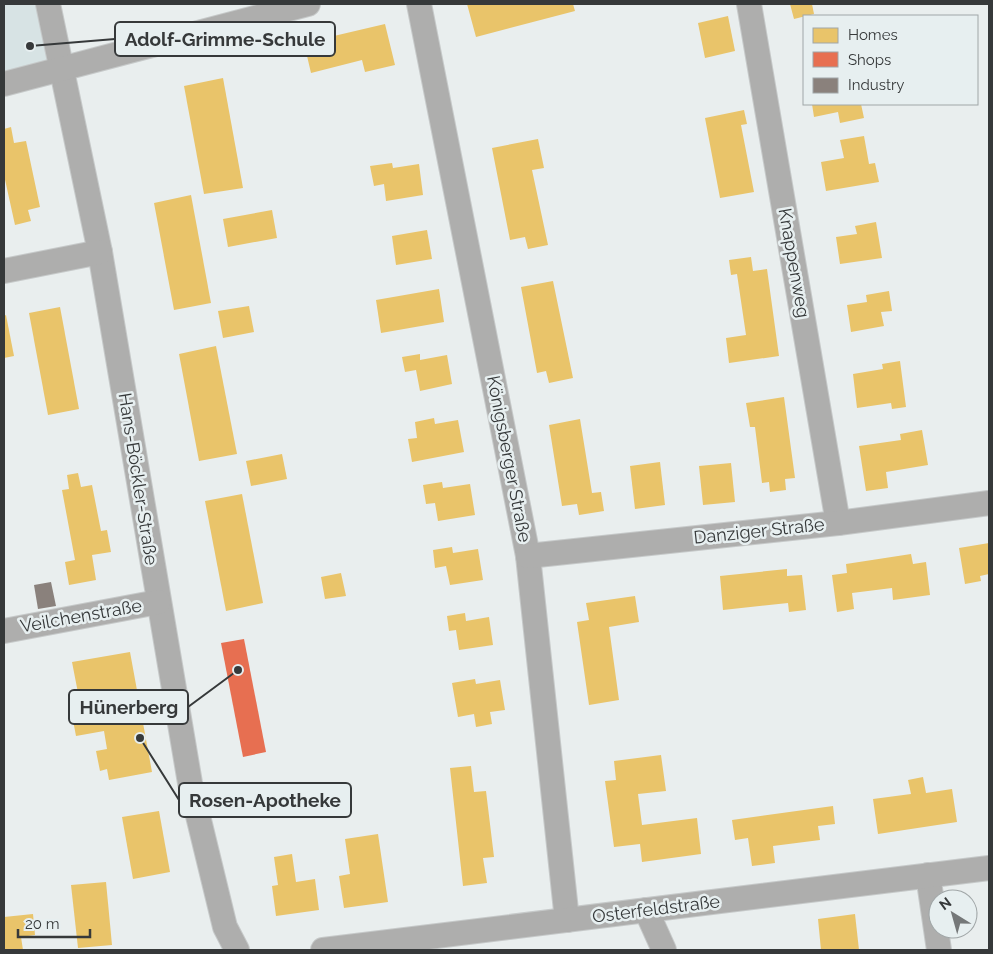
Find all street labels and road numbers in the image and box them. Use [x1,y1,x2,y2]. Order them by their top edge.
street label: Knappenweg [775,206,814,319]
street label: Königsberger Straße [483,374,536,544]
street label: Hans-Böckler-Straße [115,391,163,567]
street label: Danziger Straße [692,513,826,548]
street label: Veilchenstraße [18,594,144,637]
street label: Osterfeldstraße [591,890,721,927]

